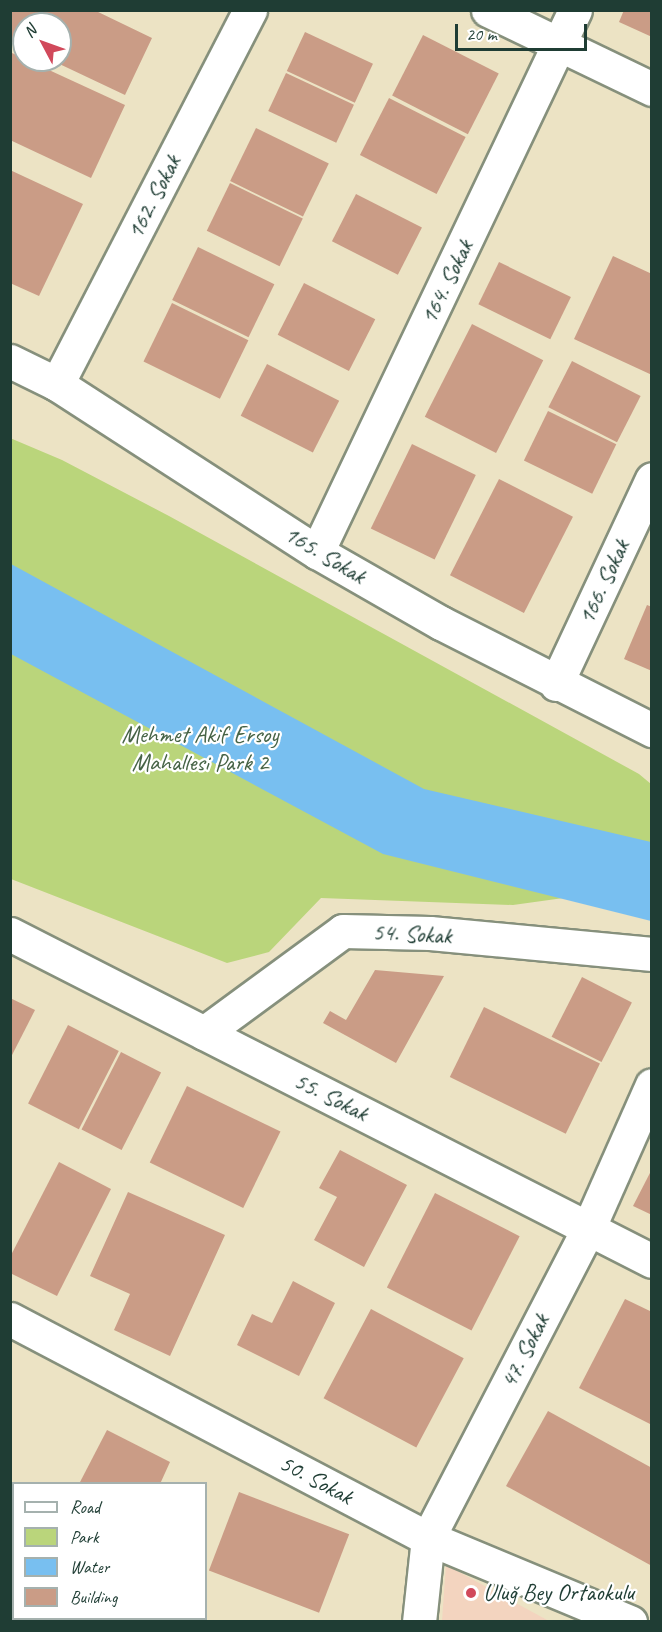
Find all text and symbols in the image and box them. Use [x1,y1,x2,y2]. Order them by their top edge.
north arrow [12,12,72,72]
scale bar [458,12,590,50]
text: N [19,21,41,42]
text: 20 m [466,23,497,45]
street label: 162. Sokak [121,150,187,244]
street label: 164. Sokak [414,235,480,329]
street label: 165. Sokak [279,519,371,591]
street label: 166. Sokak [572,535,636,629]
park label: Mehmet Akif Ersoy Mahallesi Park 2 [122,721,278,777]
street label: 54. Sokak [372,918,452,950]
street label: 55. Sokak [289,1066,373,1128]
street label: 47. Sokak [494,1309,556,1393]
street label: 50. Sokak [274,1449,358,1511]
legend [12,1482,207,1620]
text: Road [70,1496,100,1518]
text: Park [70,1526,99,1548]
text: Water [70,1556,109,1578]
place label: Uluğ Bey Ortaokulu [483,1579,635,1607]
text: Building [70,1586,117,1608]
marker: Uluğ Bey Ortaokulu [464,1586,478,1600]

